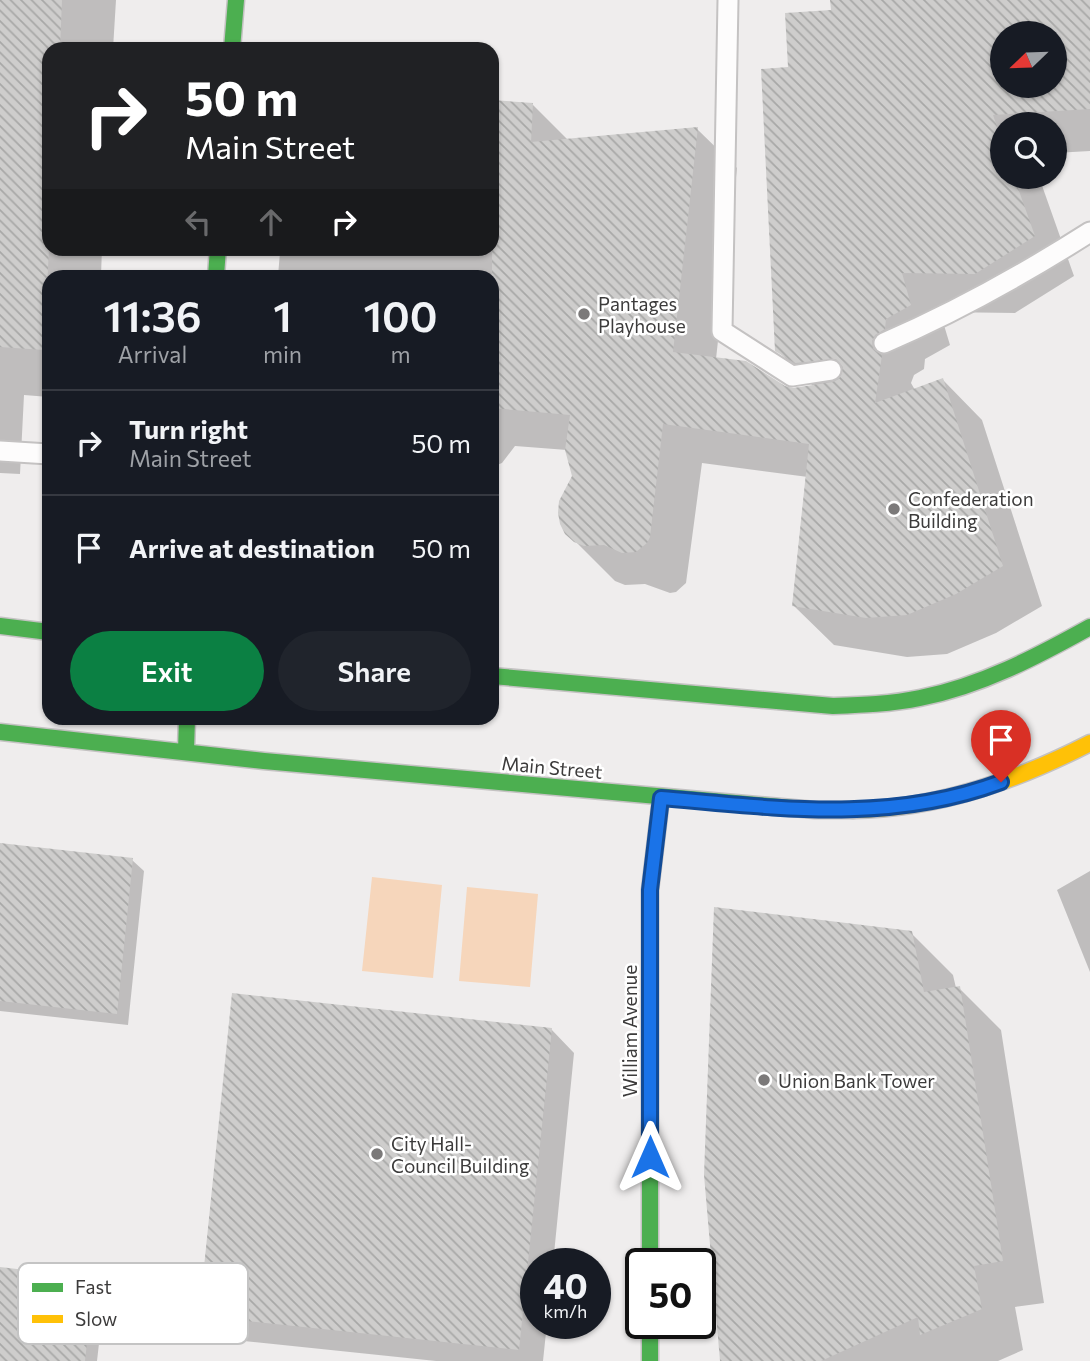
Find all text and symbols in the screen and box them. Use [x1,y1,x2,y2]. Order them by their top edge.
north arrow [990,21,1068,98]
map controls [990,21,1067,189]
text: 50 m [185,66,298,126]
icon: right [70,70,161,161]
button: search [990,112,1067,189]
text: Main Street [185,126,355,166]
icon: left [179,203,217,241]
icon: ahead [252,203,290,241]
icon: right [325,203,363,241]
text: 11:36 [103,289,202,341]
text: 1 [273,289,292,341]
text: 100 [363,289,438,341]
place label: Pantages Playhouse [598,292,686,337]
marker: Pantages Playhouse [576,306,592,322]
text: Arrival [118,340,187,368]
text: min [263,340,302,368]
text: m [390,340,411,368]
text: Turn right [129,413,248,444]
icon: right [70,424,108,462]
text: 50 m [411,427,471,458]
text: Main Street [129,444,251,472]
place label: Confederation Building [908,487,1034,532]
marker: Confederation Building [886,501,902,517]
icon: arrive [70,529,108,567]
text: Arrive at destination [129,532,375,563]
text: 50 m [411,532,471,563]
button: Exit [70,631,264,711]
button: Share [278,631,471,711]
pin [971,710,1031,782]
icon: arrive [982,721,1020,759]
street label: Main Street [501,751,604,783]
street label: William Avenue [618,965,641,1097]
place label: Union Bank Tower [778,1069,935,1092]
marker: Union Bank Tower [756,1072,772,1088]
position arrow [613,1120,687,1194]
place label: City Hall- Council Building [391,1132,529,1177]
marker: City Hall- Council Building [369,1146,385,1162]
speed limit sign: 50 [625,1248,716,1339]
legend [18,1263,248,1344]
text: 40 [543,1263,588,1306]
text: Fast [75,1275,112,1298]
text: km/h [544,1300,587,1322]
text: Slow [75,1307,117,1330]

